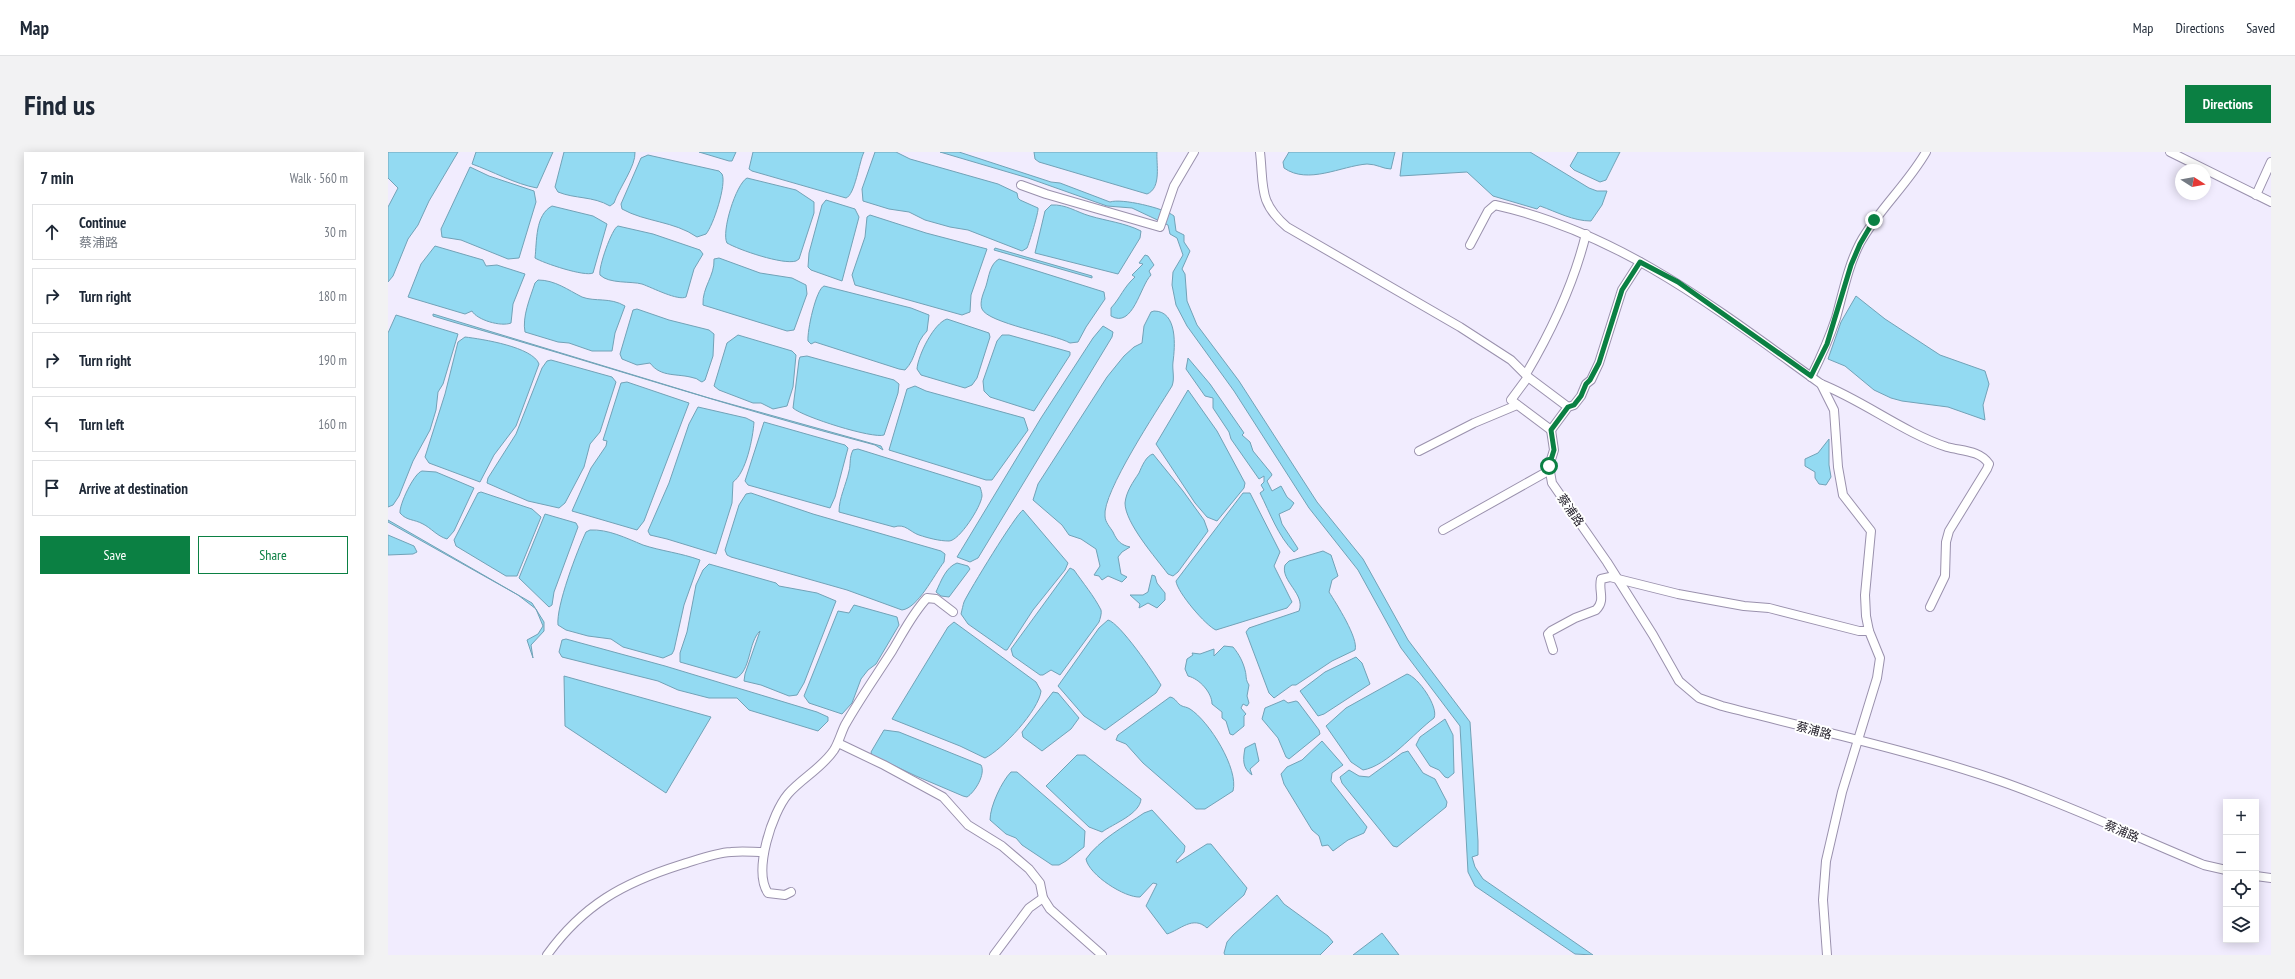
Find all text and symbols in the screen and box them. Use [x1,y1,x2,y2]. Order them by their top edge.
text: Map [20,16,49,40]
text: Map [2133,19,2153,37]
text: Directions [2175,19,2224,37]
text: Saved [2246,19,2275,37]
button: Directions [2185,85,2271,123]
text: Find us [24,86,95,123]
north arrow [2175,164,2211,200]
text: 7 min [40,167,74,189]
text: Walk · 560 m [290,170,348,187]
route end [1865,211,1883,229]
text: Continue [79,213,126,232]
icon: ahead [41,221,63,243]
text: 30 m [324,224,347,241]
text: 蔡浦路 [79,234,118,251]
icon: right [41,285,63,307]
text: Turn right [79,287,131,306]
text: 180 m [318,288,347,305]
icon: right [41,349,63,371]
text: Turn right [79,351,131,370]
text: 190 m [318,352,347,369]
icon: left [41,413,63,435]
text: Turn left [79,415,124,434]
text: 160 m [318,416,347,433]
route start [1540,457,1558,475]
icon: arrive [41,477,63,499]
text: Arrive at destination [79,479,188,498]
street label: 蔡浦路 [1555,491,1587,529]
button: Save [40,536,190,574]
button: Share [198,536,348,574]
street label: 蔡浦路 [1795,718,1833,742]
map controls [2223,799,2259,943]
button: + [2223,799,2259,835]
street label: 蔡浦路 [2102,817,2142,845]
button: − [2223,835,2259,871]
button: locate [2223,871,2259,907]
button: layers [2223,907,2259,943]

